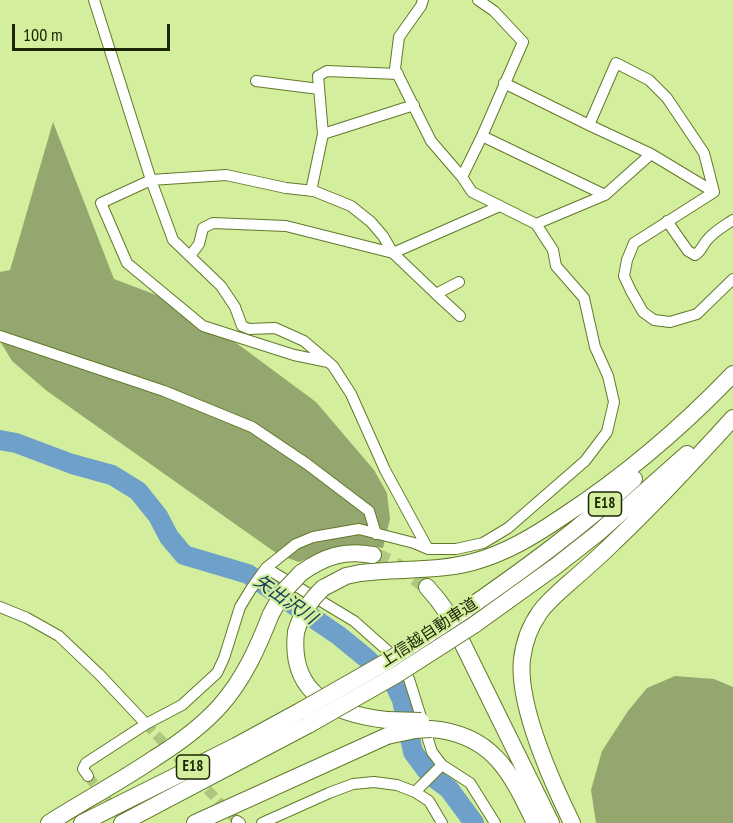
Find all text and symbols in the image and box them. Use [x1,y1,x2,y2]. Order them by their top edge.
scale bar [15,12,172,50]
text: 100 m [23,23,63,46]
road number: E18 [588,492,622,516]
water label: 矢出沢川 [249,571,321,629]
street label: 上信越自動車道 [377,594,481,672]
road number: E18 [176,755,210,779]

